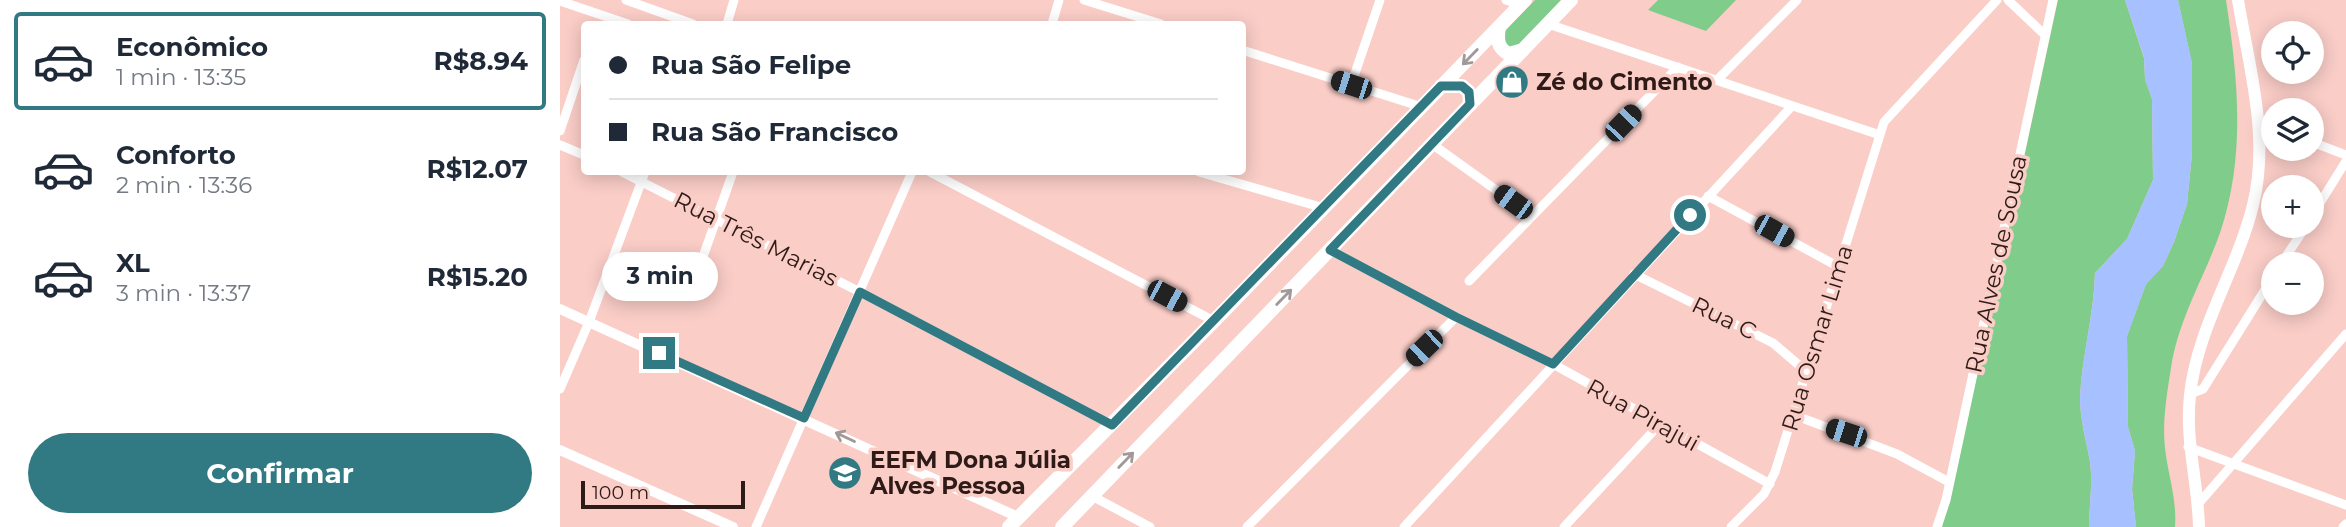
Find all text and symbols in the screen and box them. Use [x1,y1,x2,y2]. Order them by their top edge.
map controls [2261,21,2324,315]
button: locate [2261,21,2324,84]
icon: car [32,30,95,93]
text: Econômico [116,31,268,63]
text: R$8.94 [434,45,528,77]
one-way arrow [1462,48,1479,65]
text: Rua São Felipe [651,49,851,81]
text: 1 min · 13:35 [116,63,246,91]
shop icon: Zé do Cimento [1493,63,1531,101]
place label: Zé do Cimento [1536,68,1713,96]
car [1328,69,1375,101]
button: layers [2261,98,2324,161]
car [1601,101,1646,145]
text: Rua São Francisco [651,116,898,148]
icon: car [32,138,95,201]
text: Conforto [116,139,236,171]
text: R$12.07 [427,153,528,185]
street label: Rua Alves de Sousa [1959,153,2033,375]
text: 2 min · 13:36 [116,171,252,199]
button: + [2261,175,2324,238]
car [1490,181,1537,223]
street label: Rua Três Marias [669,186,843,292]
route start [1674,199,1706,231]
car [1751,212,1798,250]
street label: Rua Osmar Lima [1775,242,1859,434]
icon: car [32,246,95,309]
text: XL [116,247,150,279]
callout: 3 min [601,252,717,300]
button: − [2261,252,2324,315]
text: R$15.20 [427,261,528,293]
text: 3 min [626,262,694,290]
car [1144,277,1191,315]
text: 3 min · 13:37 [116,279,251,307]
one-way arrow [1276,289,1293,306]
street label: Rua C [1687,291,1761,345]
car [1402,326,1447,370]
route end [643,337,675,369]
street label: Rua Pirajui [1582,373,1704,457]
car [1823,417,1870,449]
one-way arrow [835,430,856,443]
button: Confirmar [28,433,532,513]
place label: EEFM Dona Júlia Alves Pessoa [869,446,1071,500]
one-way arrow [1118,452,1135,469]
school or university icon: EEFM Dona Júlia Alves Pessoa [826,454,864,492]
scale bar [581,478,746,510]
text: 100 m [592,481,649,504]

